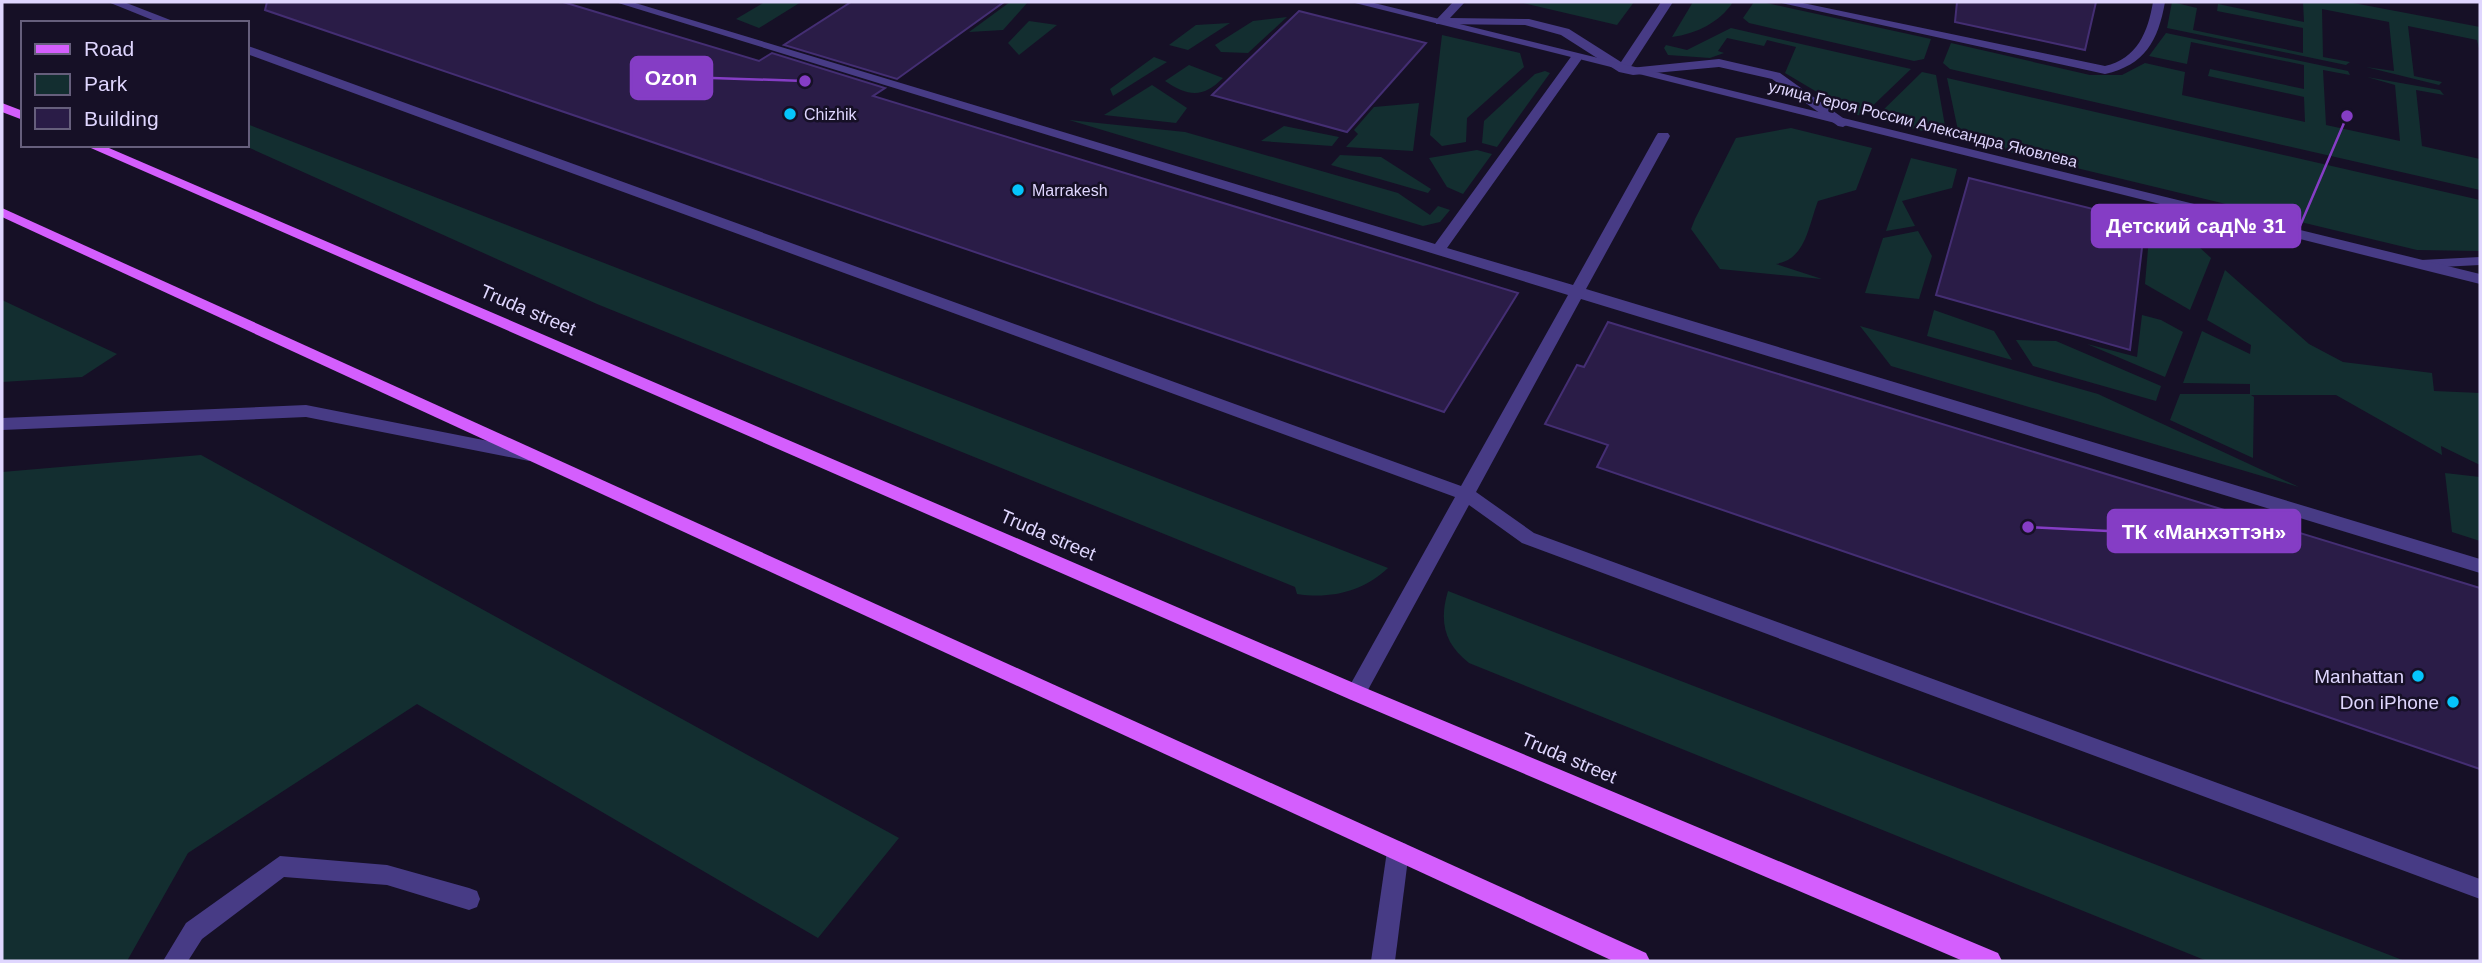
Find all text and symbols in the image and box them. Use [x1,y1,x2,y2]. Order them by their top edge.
legend [21,21,248,147]
text: Road [84,37,134,60]
callout: Ozon [631,57,712,99]
text: Ozon [645,66,697,89]
text: Park [84,72,128,95]
street label: улица Героя России Александра Яковлева [1767,77,2079,171]
marker: Chizhik [782,106,798,122]
place label: Chizhik [804,106,857,123]
text: Building [84,107,159,130]
marker: Marrakesh [1010,182,1026,198]
place label: Marrakesh [1032,182,1108,199]
callout: Детский сад№ 31 [2092,205,2300,247]
text: Детский сад№ 31 [2106,214,2286,237]
street label: Truda street [477,280,580,340]
street label: Truda street [997,505,1100,565]
callout: ТК «Манхэттэн» [2108,510,2300,552]
text: ТК «Манхэттэн» [2122,520,2286,543]
place label: Manhattan [2314,666,2404,687]
marker: Manhattan [2410,668,2426,684]
place label: Don iPhone [2340,692,2439,713]
marker: Don iPhone [2445,694,2461,710]
street label: Truda street [1518,728,1621,788]

